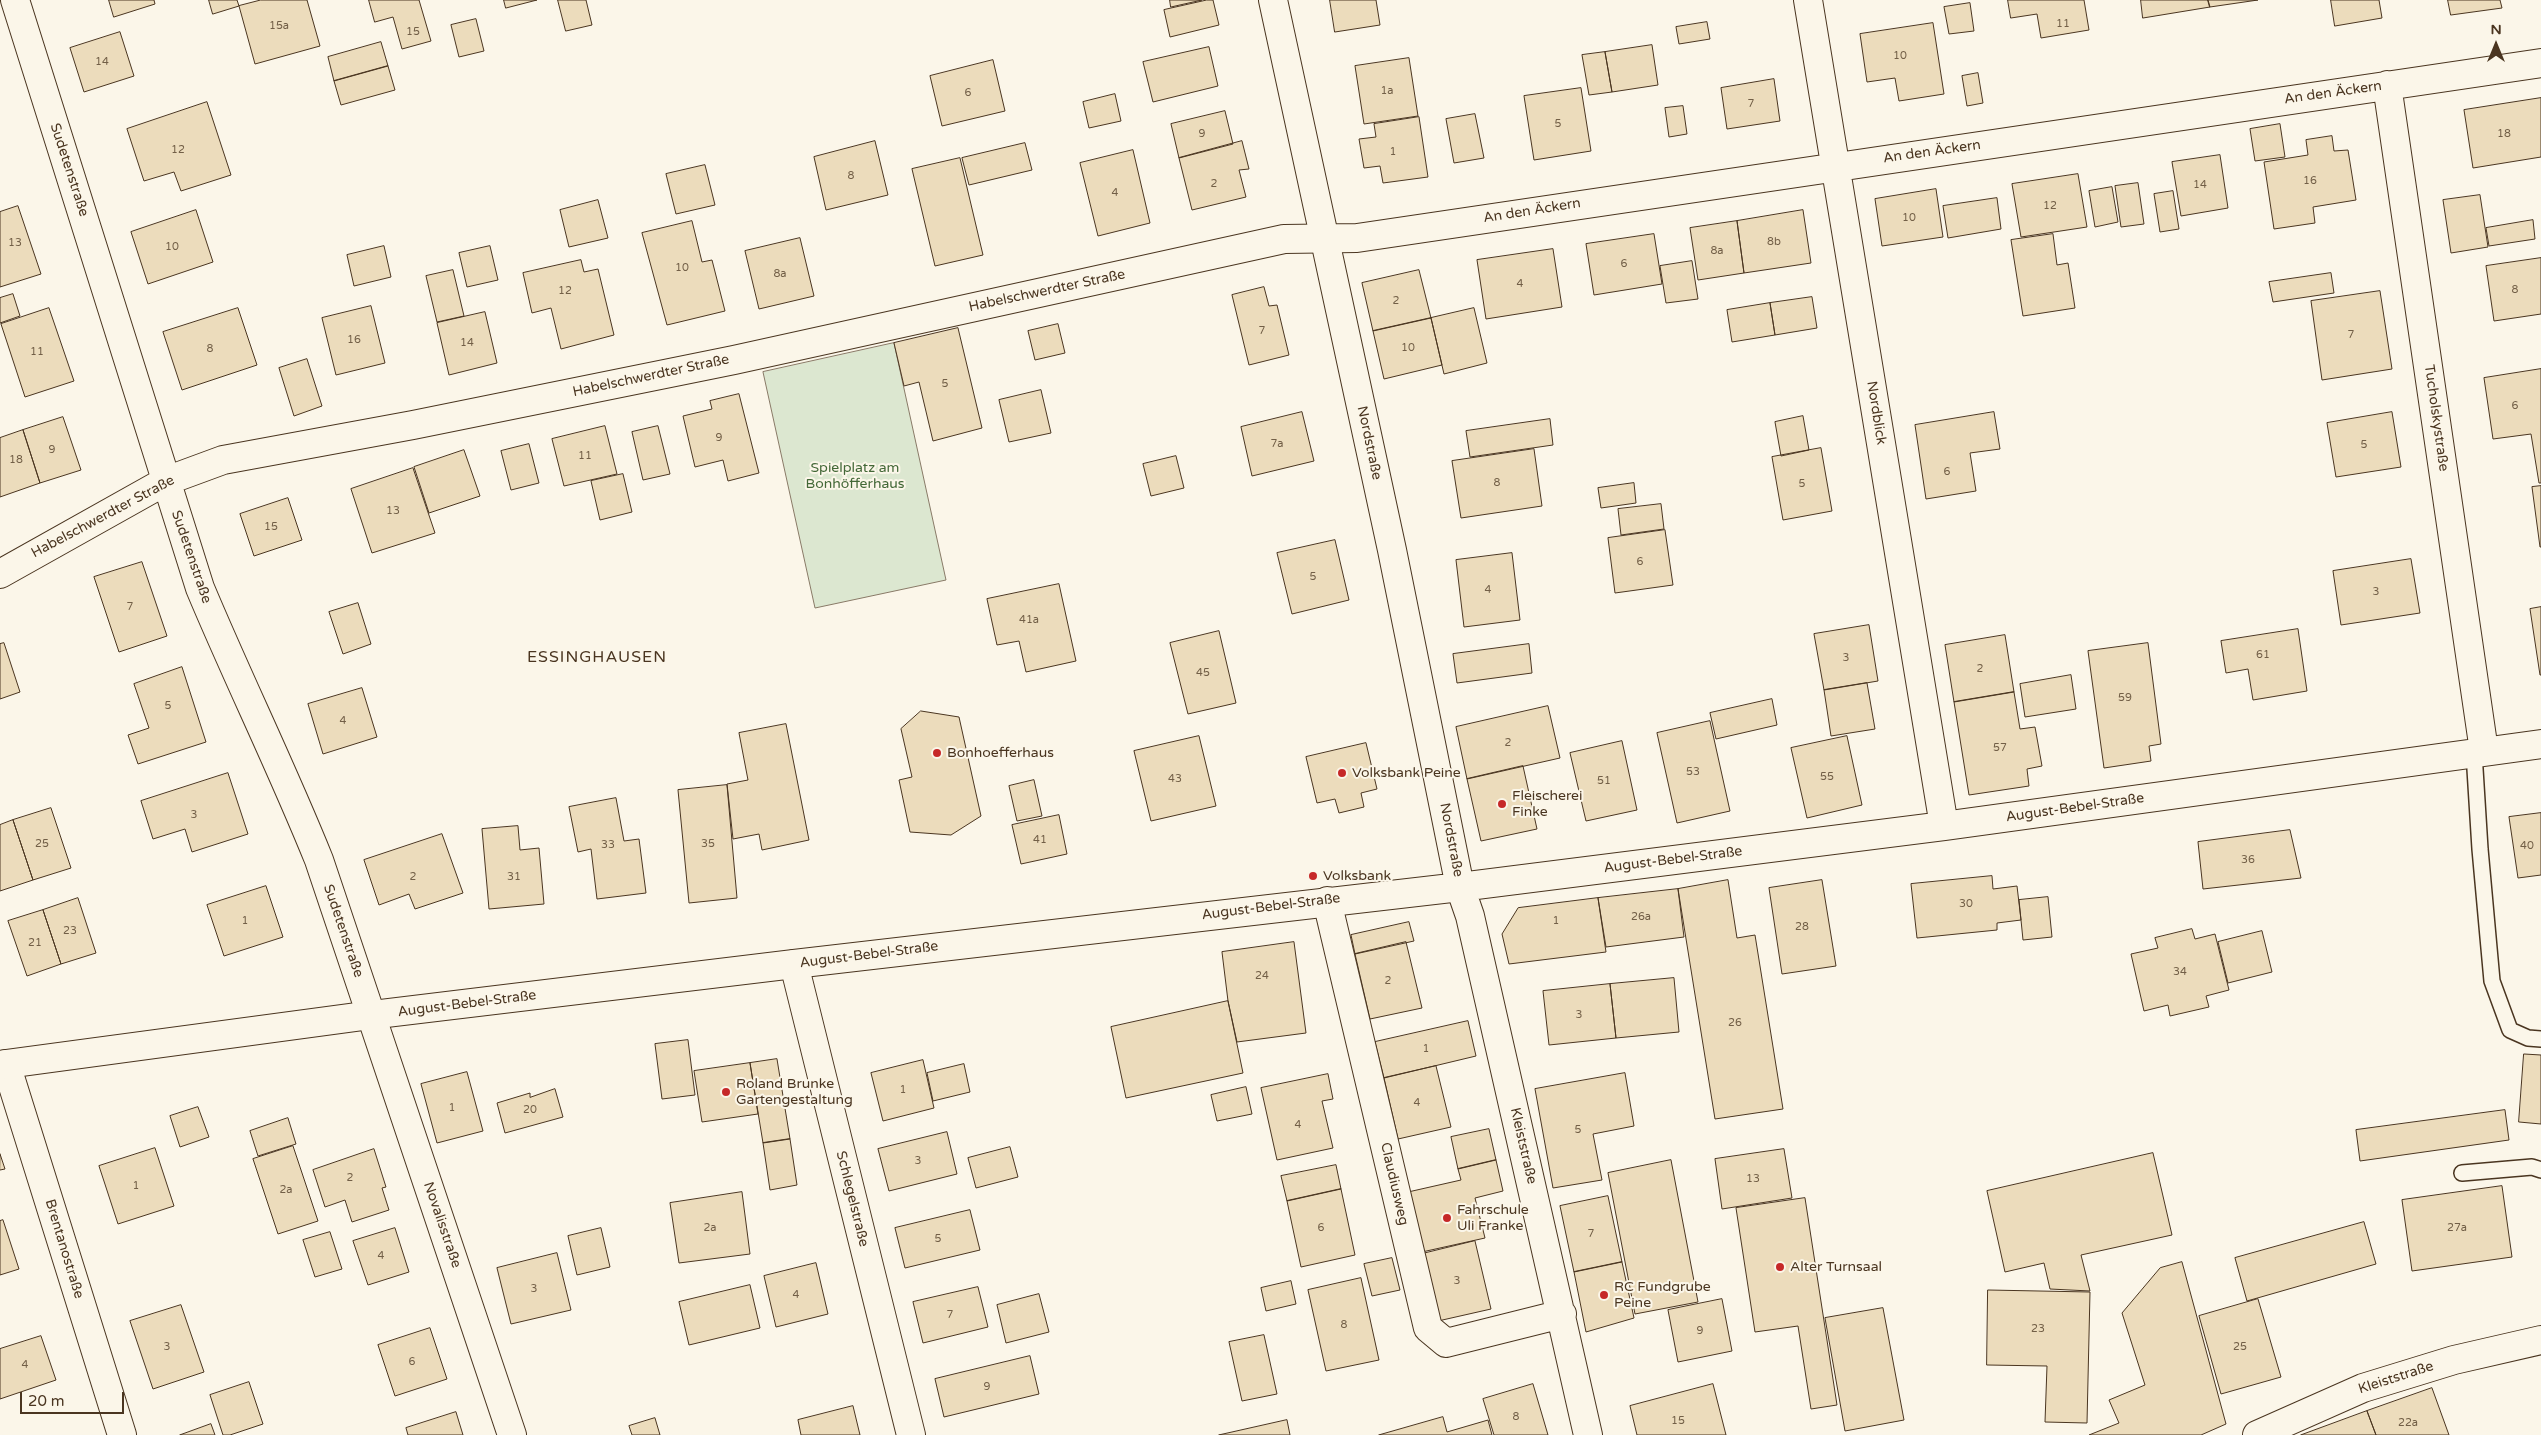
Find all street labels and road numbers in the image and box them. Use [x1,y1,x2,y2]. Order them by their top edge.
street label: An den Äckern [2283,78,2383,108]
street label: Sudetenstraße [46,121,92,219]
street label: An den Äckern [1882,137,1982,167]
street label: An den Äckern [1482,195,1582,227]
street label: Habelschwerdter Straße [967,266,1127,316]
street label: Habelschwerdter Straße [571,351,731,401]
street label: Tucholskystraße [2420,363,2452,473]
street label: Nordblick [1863,380,1889,446]
street label: Nordstraße [1353,404,1385,482]
street label: Habelschwerdter Straße [29,472,177,562]
street label: Sudetenstraße [167,508,215,606]
street label: August-Bebel-Straße [2005,790,2145,826]
street label: Nordstraße [1436,801,1466,879]
street label: August-Bebel-Straße [1603,843,1743,877]
street label: Sudetenstraße [319,882,367,980]
street label: August-Bebel-Straße [1201,890,1341,924]
street label: August-Bebel-Straße [799,938,939,972]
street label: August-Bebel-Straße [397,987,537,1021]
street label: Kleiststraße [1506,1106,1540,1186]
street label: Claudiusweg [1376,1141,1412,1227]
street label: Schlegelstraße [832,1149,872,1249]
street label: Novalisstraße [419,1180,465,1270]
street label: Brentanostraße [41,1197,87,1301]
street label: Kleiststraße [2356,1358,2436,1398]

